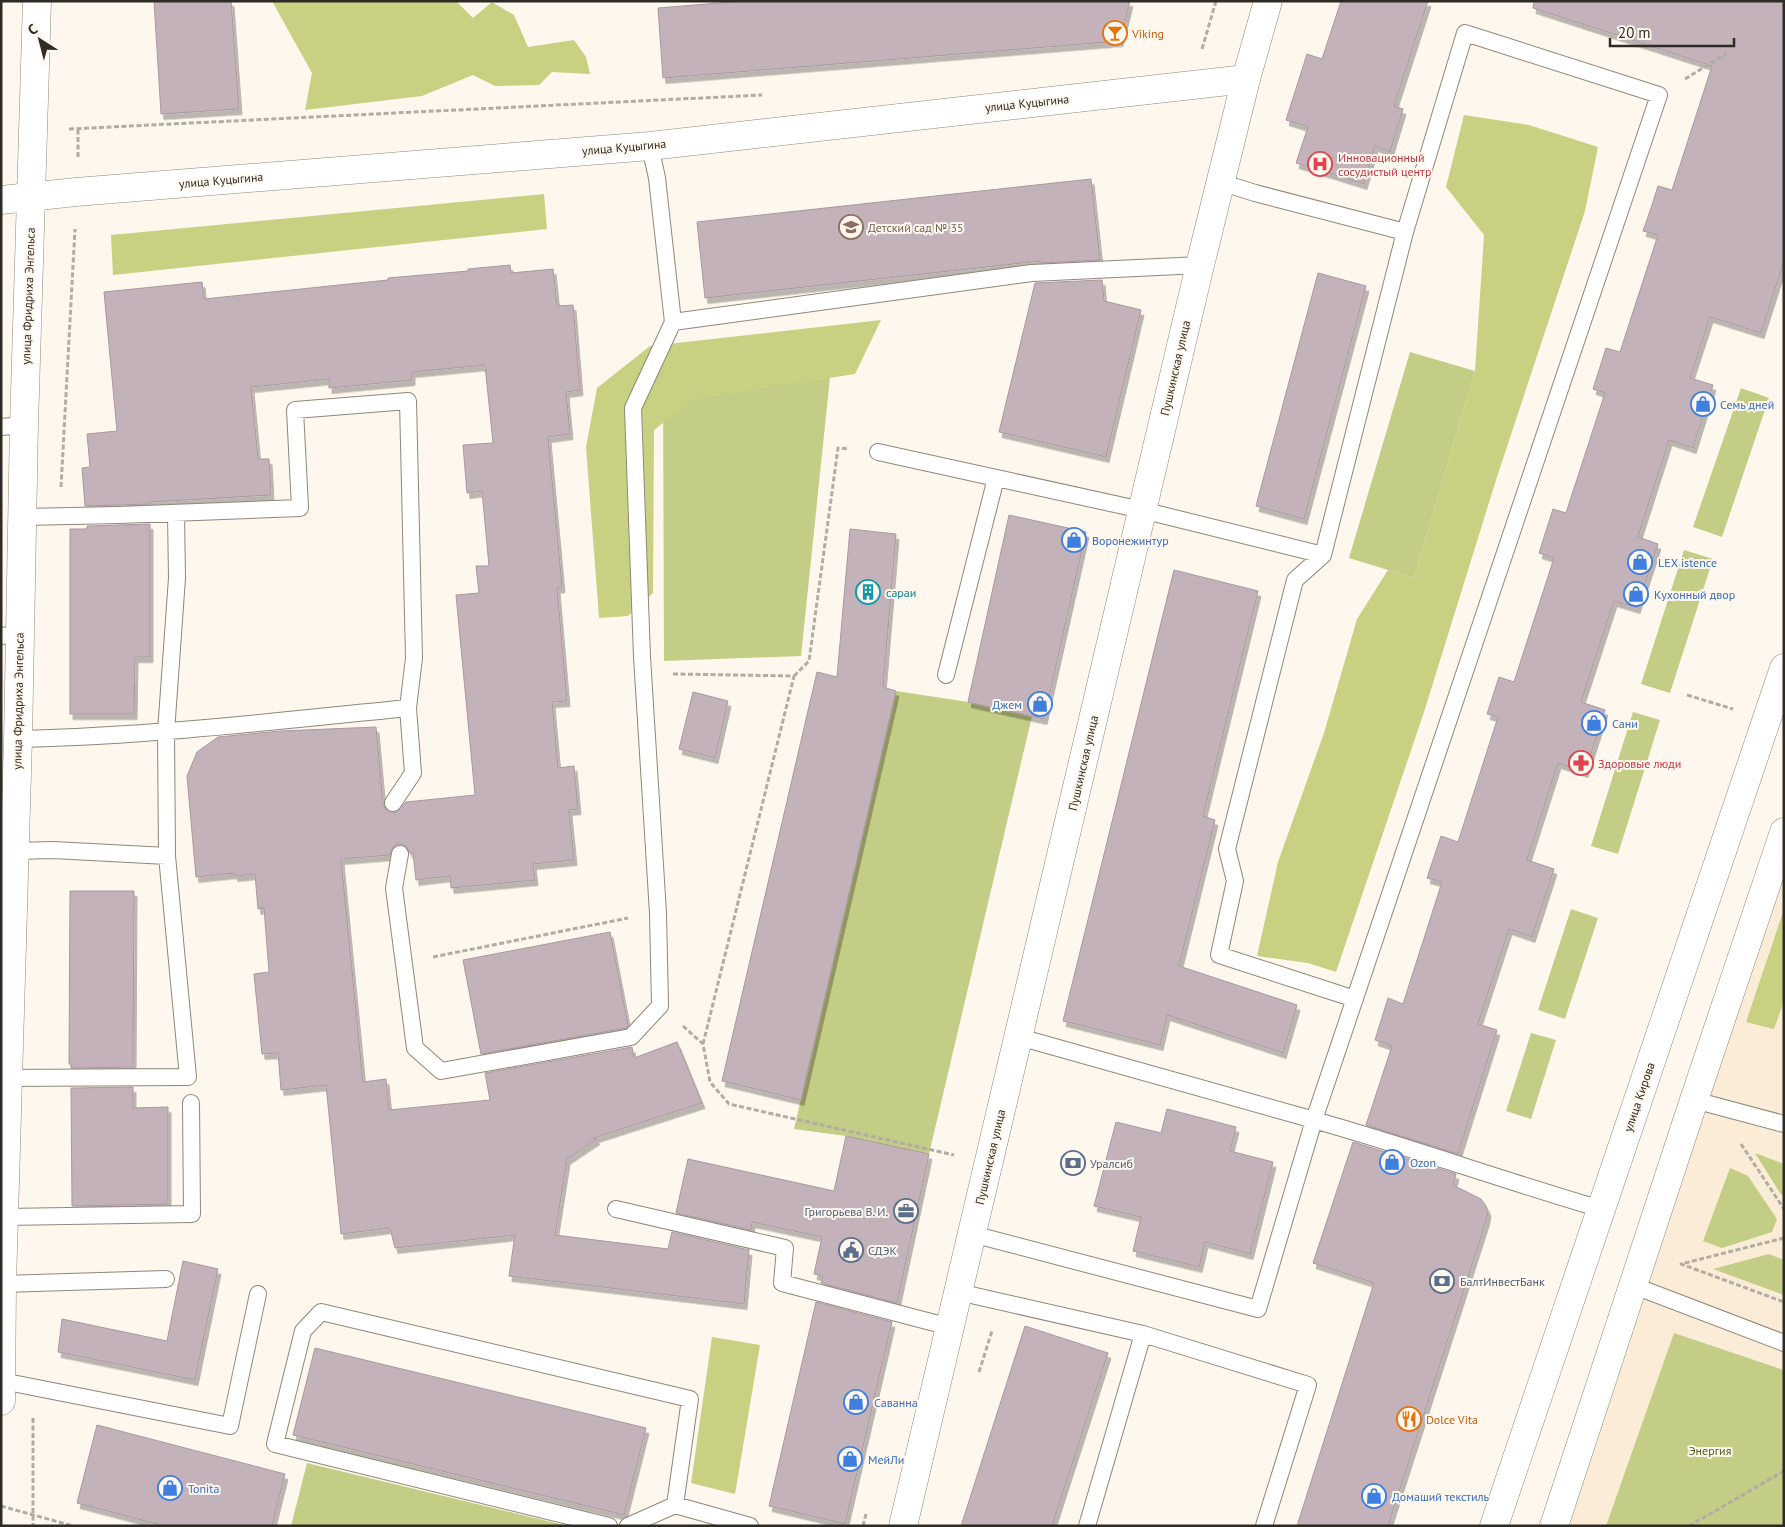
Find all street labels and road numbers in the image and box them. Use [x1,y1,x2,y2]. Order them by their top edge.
street label: улица Куцыгина [984,91,1070,115]
street label: улица Куцыгина [581,136,667,158]
street label: улица Куцыгина [178,169,264,191]
street label: улица Фридриха Энгельса [18,227,38,365]
street label: Пушкинская улица [1157,319,1193,417]
street label: улица Фридриха Энгельса [9,632,27,770]
street label: Пушкинская улица [1065,714,1101,812]
street label: улица Кирова [1620,1060,1658,1134]
street label: Пушкинская улица [972,1108,1008,1206]

